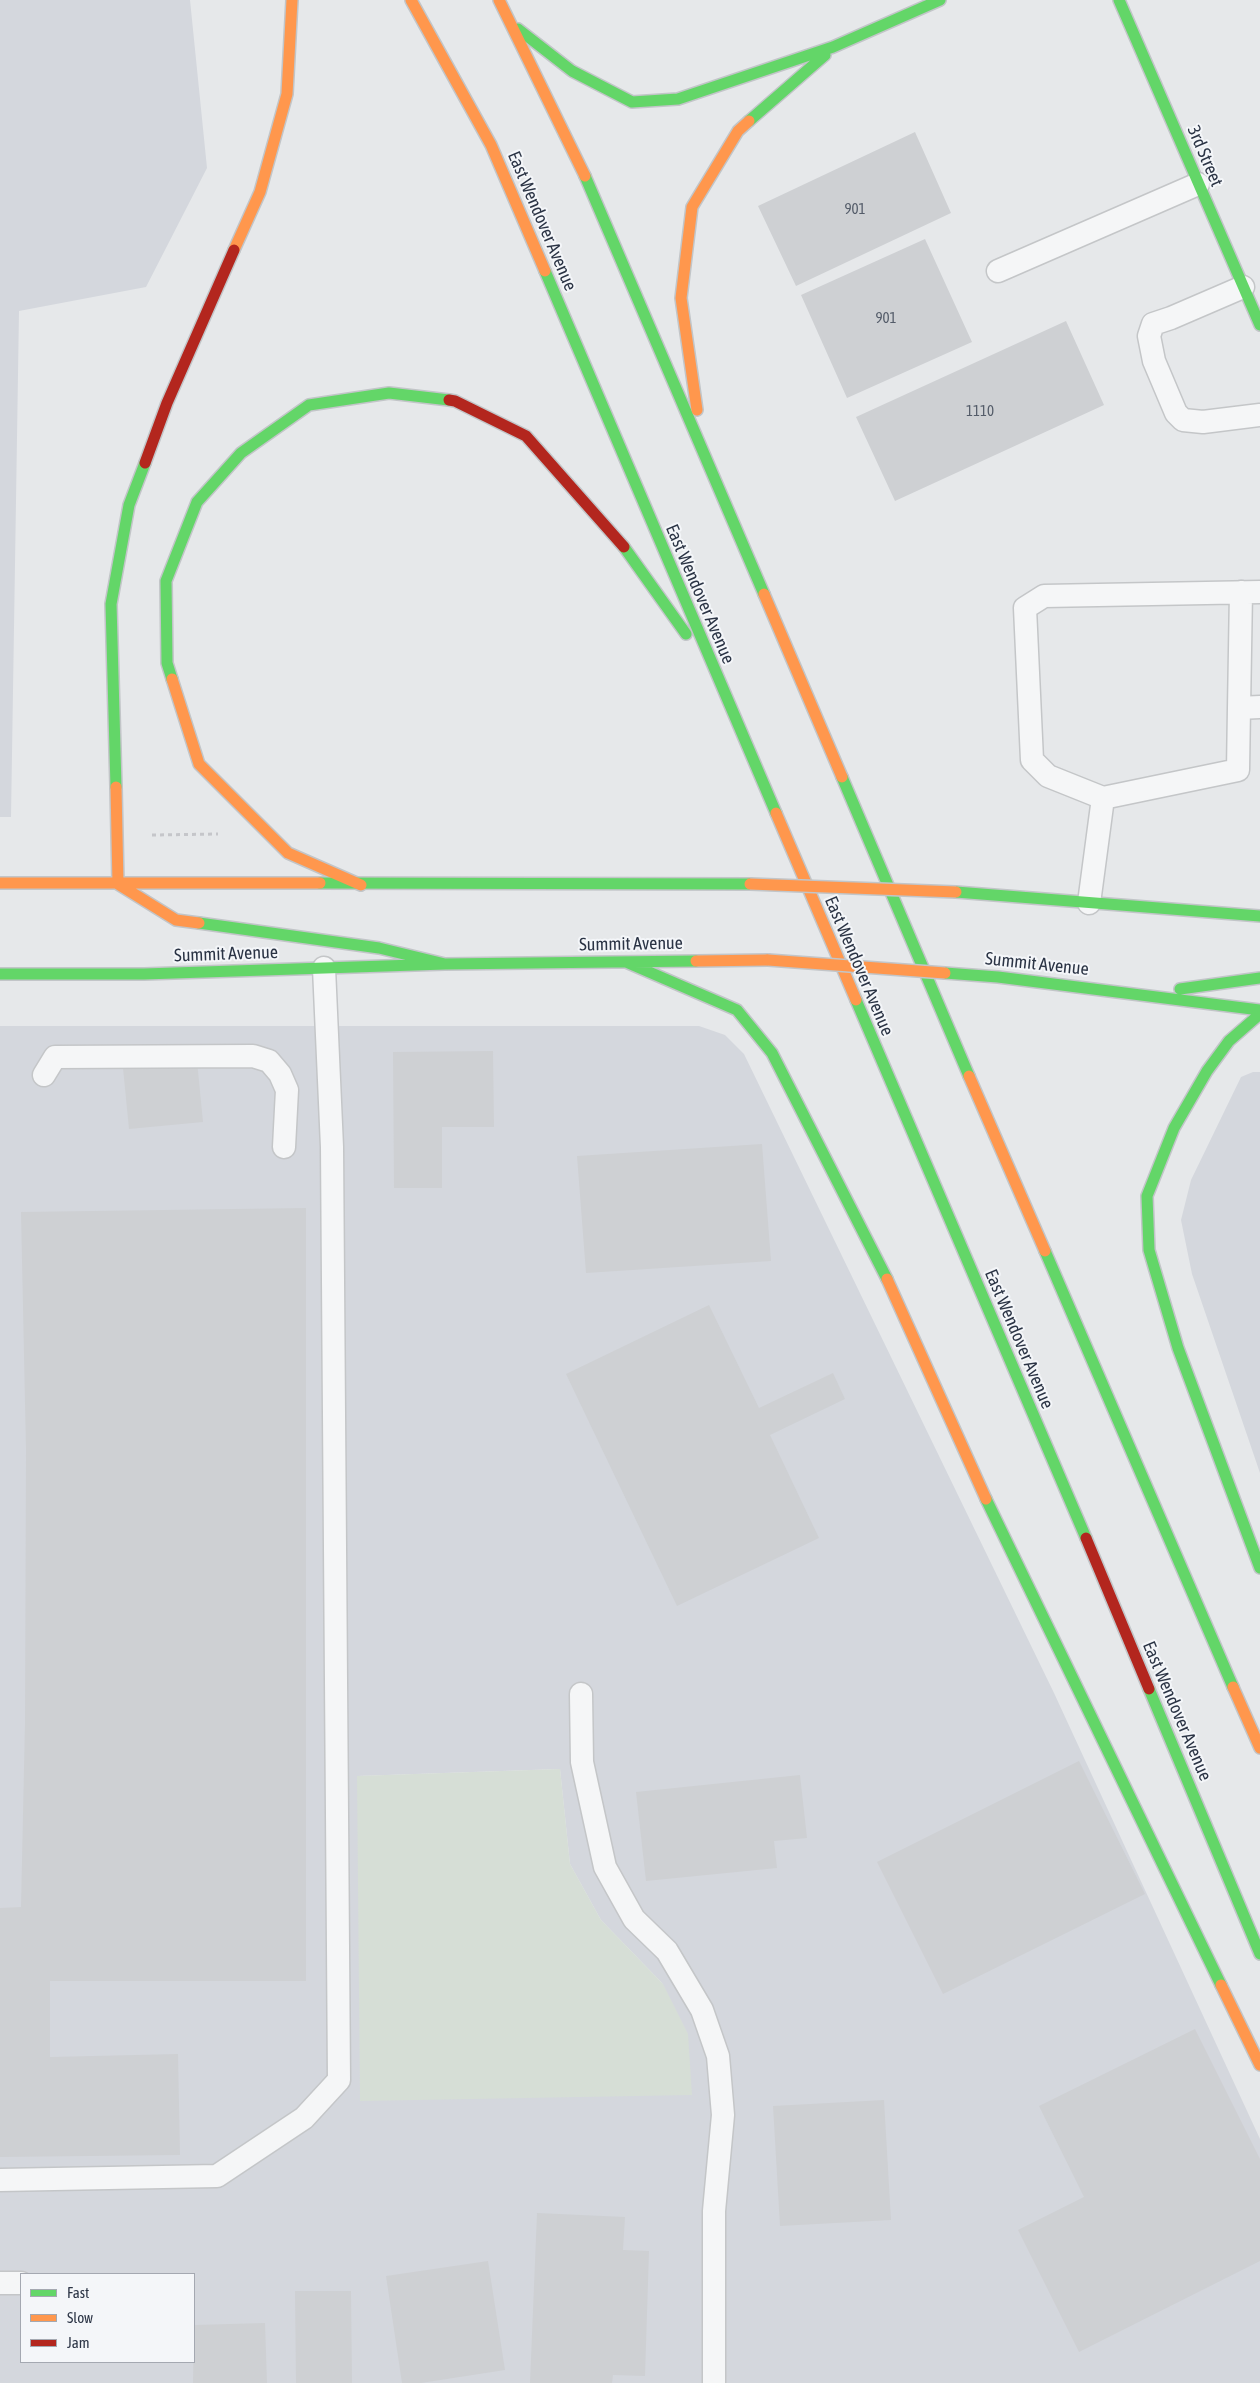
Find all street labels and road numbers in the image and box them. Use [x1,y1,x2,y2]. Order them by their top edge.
street label: 3rd Street [1183,122,1227,190]
street label: East Wendover Avenue [503,148,581,294]
street label: East Wendover Avenue [661,521,739,667]
street label: East Wendover Avenue [820,893,898,1039]
street label: Summit Avenue [579,932,683,956]
street label: Summit Avenue [174,941,278,967]
street label: Summit Avenue [984,948,1090,980]
street label: East Wendover Avenue [980,1266,1058,1412]
street label: East Wendover Avenue [1138,1638,1216,1784]

